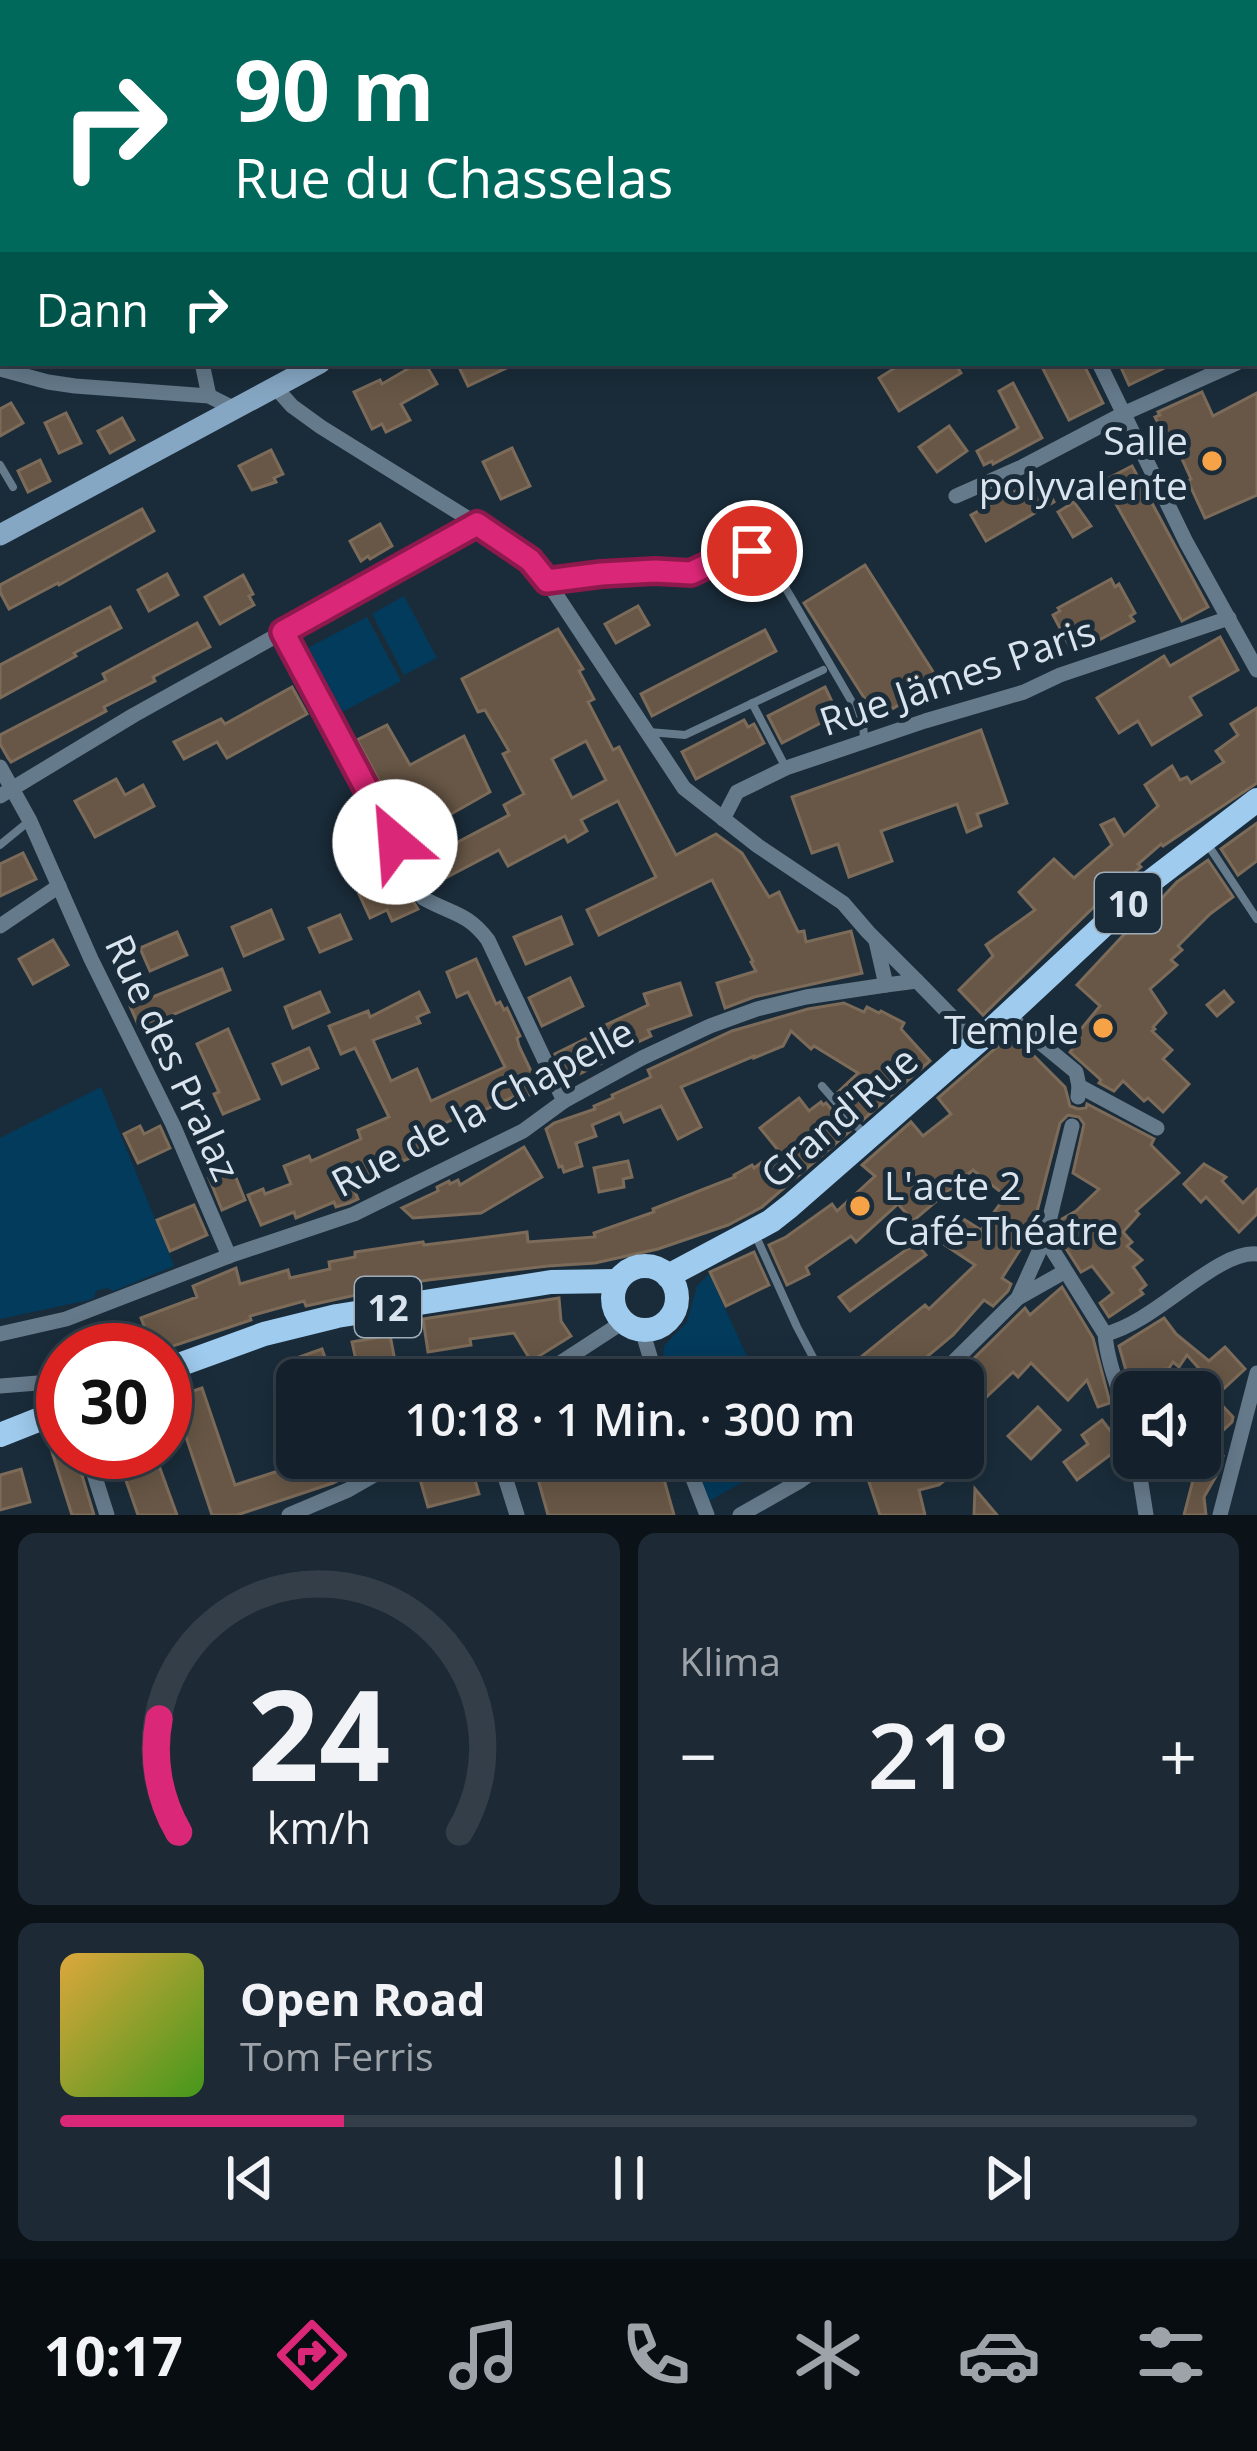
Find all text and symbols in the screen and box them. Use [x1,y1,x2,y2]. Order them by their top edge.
text: 90 m [234,31,434,146]
icon: right [36,48,192,204]
text: Rue du Chasselas [234,140,673,214]
icon: right [173,276,239,342]
text: Dann [36,279,149,340]
place label: Salle polyvalente [979,413,1188,511]
marker: Salle polyvalente [1199,448,1225,474]
pin [701,500,803,602]
icon: arrive [719,518,785,584]
street label: Rue Jämes Paris [812,603,1102,747]
position arrow [332,779,458,905]
road number: 10 [1095,873,1161,933]
street label: Rue des Pralaz [94,926,254,1188]
place label: Temple [944,1002,1079,1055]
street label: Rue de la Chapelle [322,1004,642,1208]
marker: Temple [1090,1015,1116,1041]
street label: Grand'Rue [748,1033,928,1199]
place label: L'acte 2 Café-Théatre [884,1158,1119,1256]
marker: L'acte 2 Café-Théatre [847,1193,873,1219]
road number: 12 [355,1277,421,1337]
speed limit sign: 30 [36,1323,192,1479]
map controls [1113,1371,1221,1479]
button: sound [1113,1371,1221,1479]
text: 10:18 · 1 Min. · 300 m [405,1388,855,1449]
text: Klima [680,1634,781,1687]
text: 24 [247,1648,390,1818]
text: 21° [868,1693,1009,1815]
text: − [680,1710,717,1800]
text: + [1159,1710,1197,1800]
text: km/h [267,1798,371,1857]
text: Open Road [240,1968,485,2029]
text: Tom Ferris [240,2029,434,2082]
icon: previous [217,2145,283,2211]
icon: pause [596,2145,662,2211]
icon: next [975,2145,1041,2211]
icon: directions [270,2313,354,2397]
icon: music [442,2313,526,2397]
icon: phone [614,2313,698,2397]
icon: climate [786,2313,870,2397]
icon: car [957,2313,1041,2397]
icon: filters [1129,2313,1213,2397]
text: 10:17 [44,2318,183,2392]

